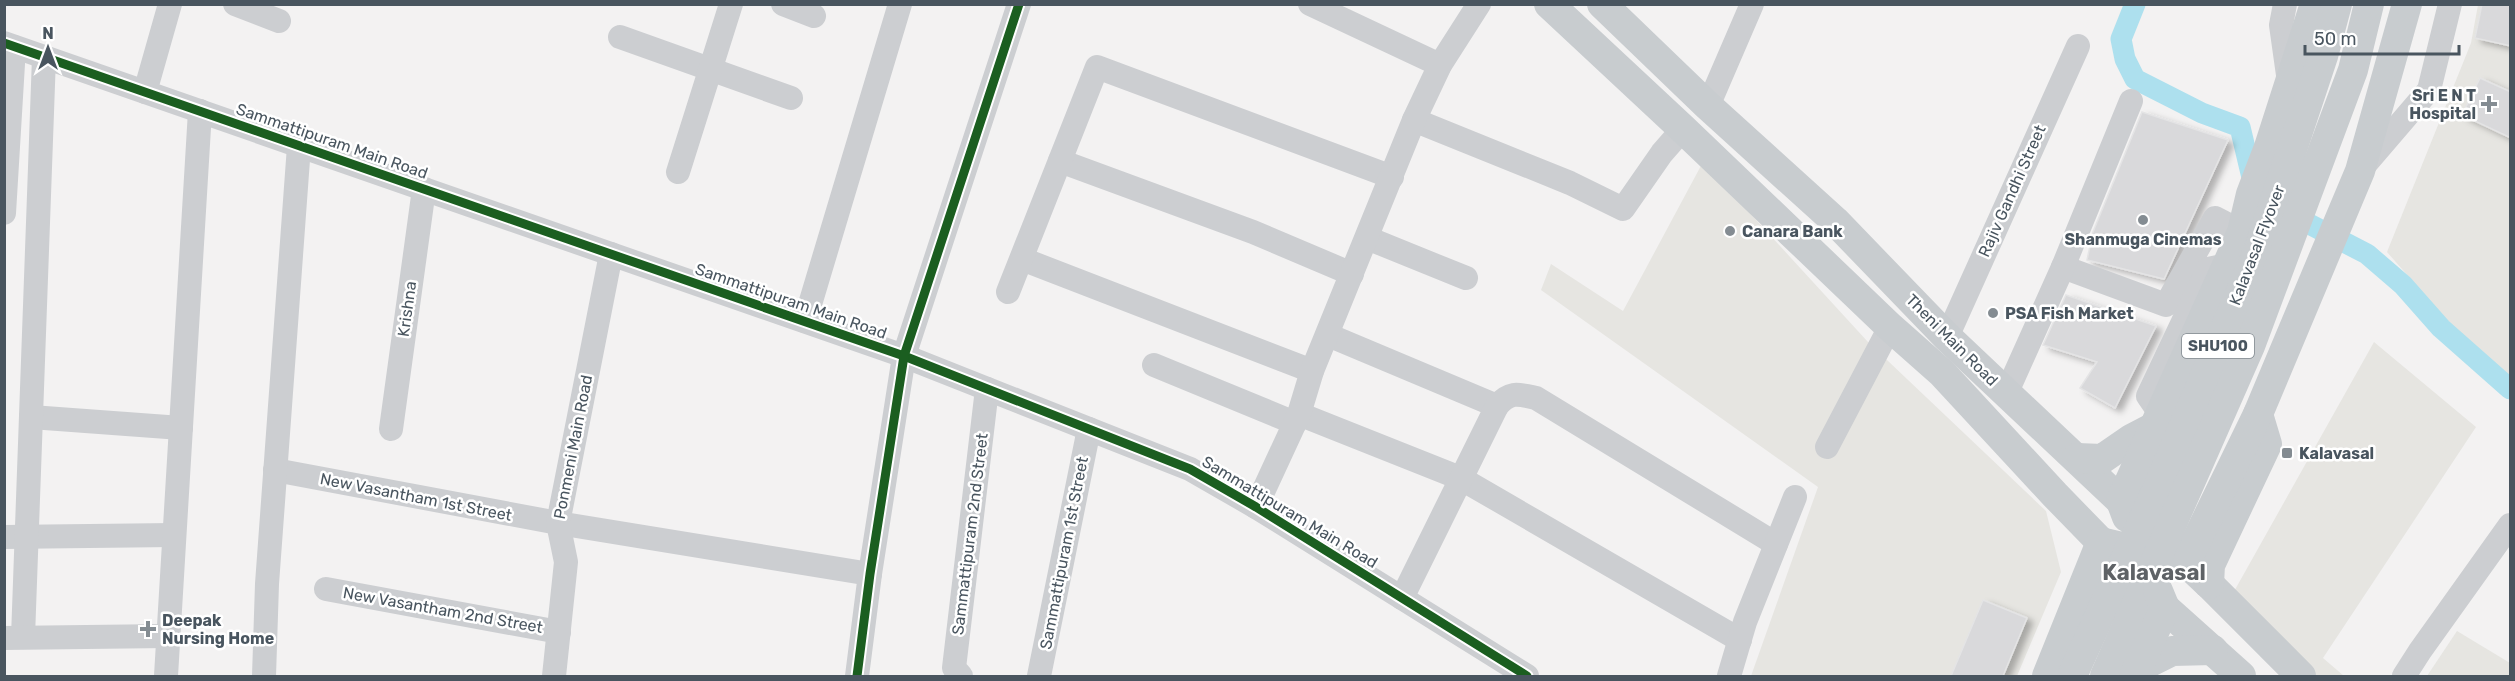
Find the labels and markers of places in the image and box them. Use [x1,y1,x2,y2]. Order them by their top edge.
place label: Sri E N T Hospital [2409,86,2476,123]
marker: Sri E N T Hospital [2480,95,2498,113]
marker: Shanmuga Cinemas [2136,213,2150,227]
place label: Canara Bank [1742,222,1843,241]
marker: Canara Bank [1723,224,1737,238]
place label: Shanmuga Cinemas [2064,230,2222,249]
place label: PSA Fish Market [2005,304,2134,323]
marker: PSA Fish Market [1986,306,2000,320]
place label: Kalavasal [2299,444,2374,463]
marker: Kalavasal [2280,446,2294,460]
place label: Deepak Nursing Home [162,611,274,648]
marker: Deepak Nursing Home [139,620,157,638]

